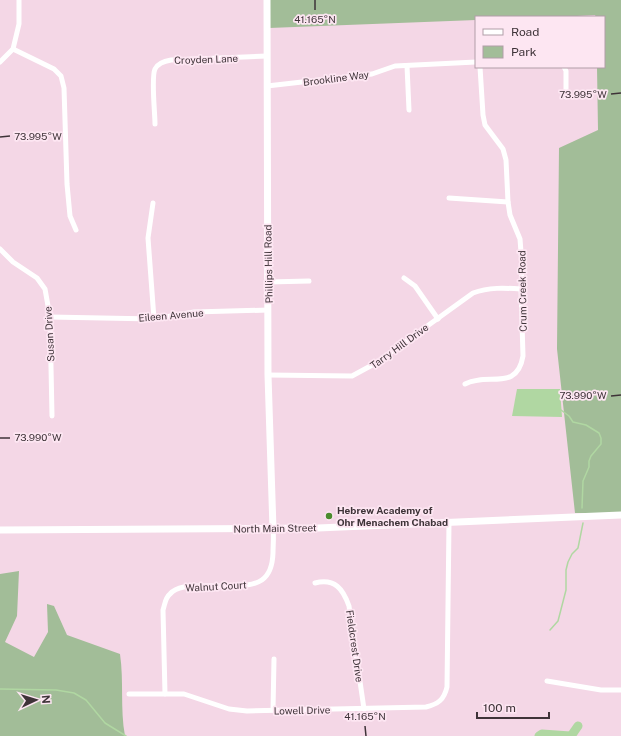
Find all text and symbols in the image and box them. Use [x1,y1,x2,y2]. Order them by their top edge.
text: 41.165°N [294,13,336,25]
legend [475,16,605,68]
text: Road [511,25,539,39]
text: Park [511,45,537,59]
street label: Croyden Lane [174,52,238,66]
street label: Brookline Way [302,68,370,88]
text: 73.995°W [559,88,607,100]
text: 73.995°W [14,130,62,142]
street label: Phillips Hill Road [261,225,275,303]
street label: Crum Creek Road [515,250,529,332]
street label: Susan Drive [42,306,56,362]
street label: Eileen Avenue [138,306,204,324]
street label: Tarry Hill Drive [368,321,431,371]
text: 73.990°W [559,389,607,401]
text: 73.990°W [14,431,62,443]
place label: Hebrew Academy of Ohr Menachem Chabad [337,504,448,528]
marker: Hebrew Academy of Ohr Menachem Chabad [324,511,334,521]
street label: North Main Street [233,521,317,535]
street label: Walnut Court [185,578,247,594]
street label: Fieldcrest Drive [344,609,366,683]
north arrow [16,680,56,720]
scale bar [477,694,549,720]
text: N [40,695,52,704]
text: 100 m [483,701,516,715]
street label: Lowell Drive [273,703,331,716]
text: 41.165°N [344,710,386,722]

